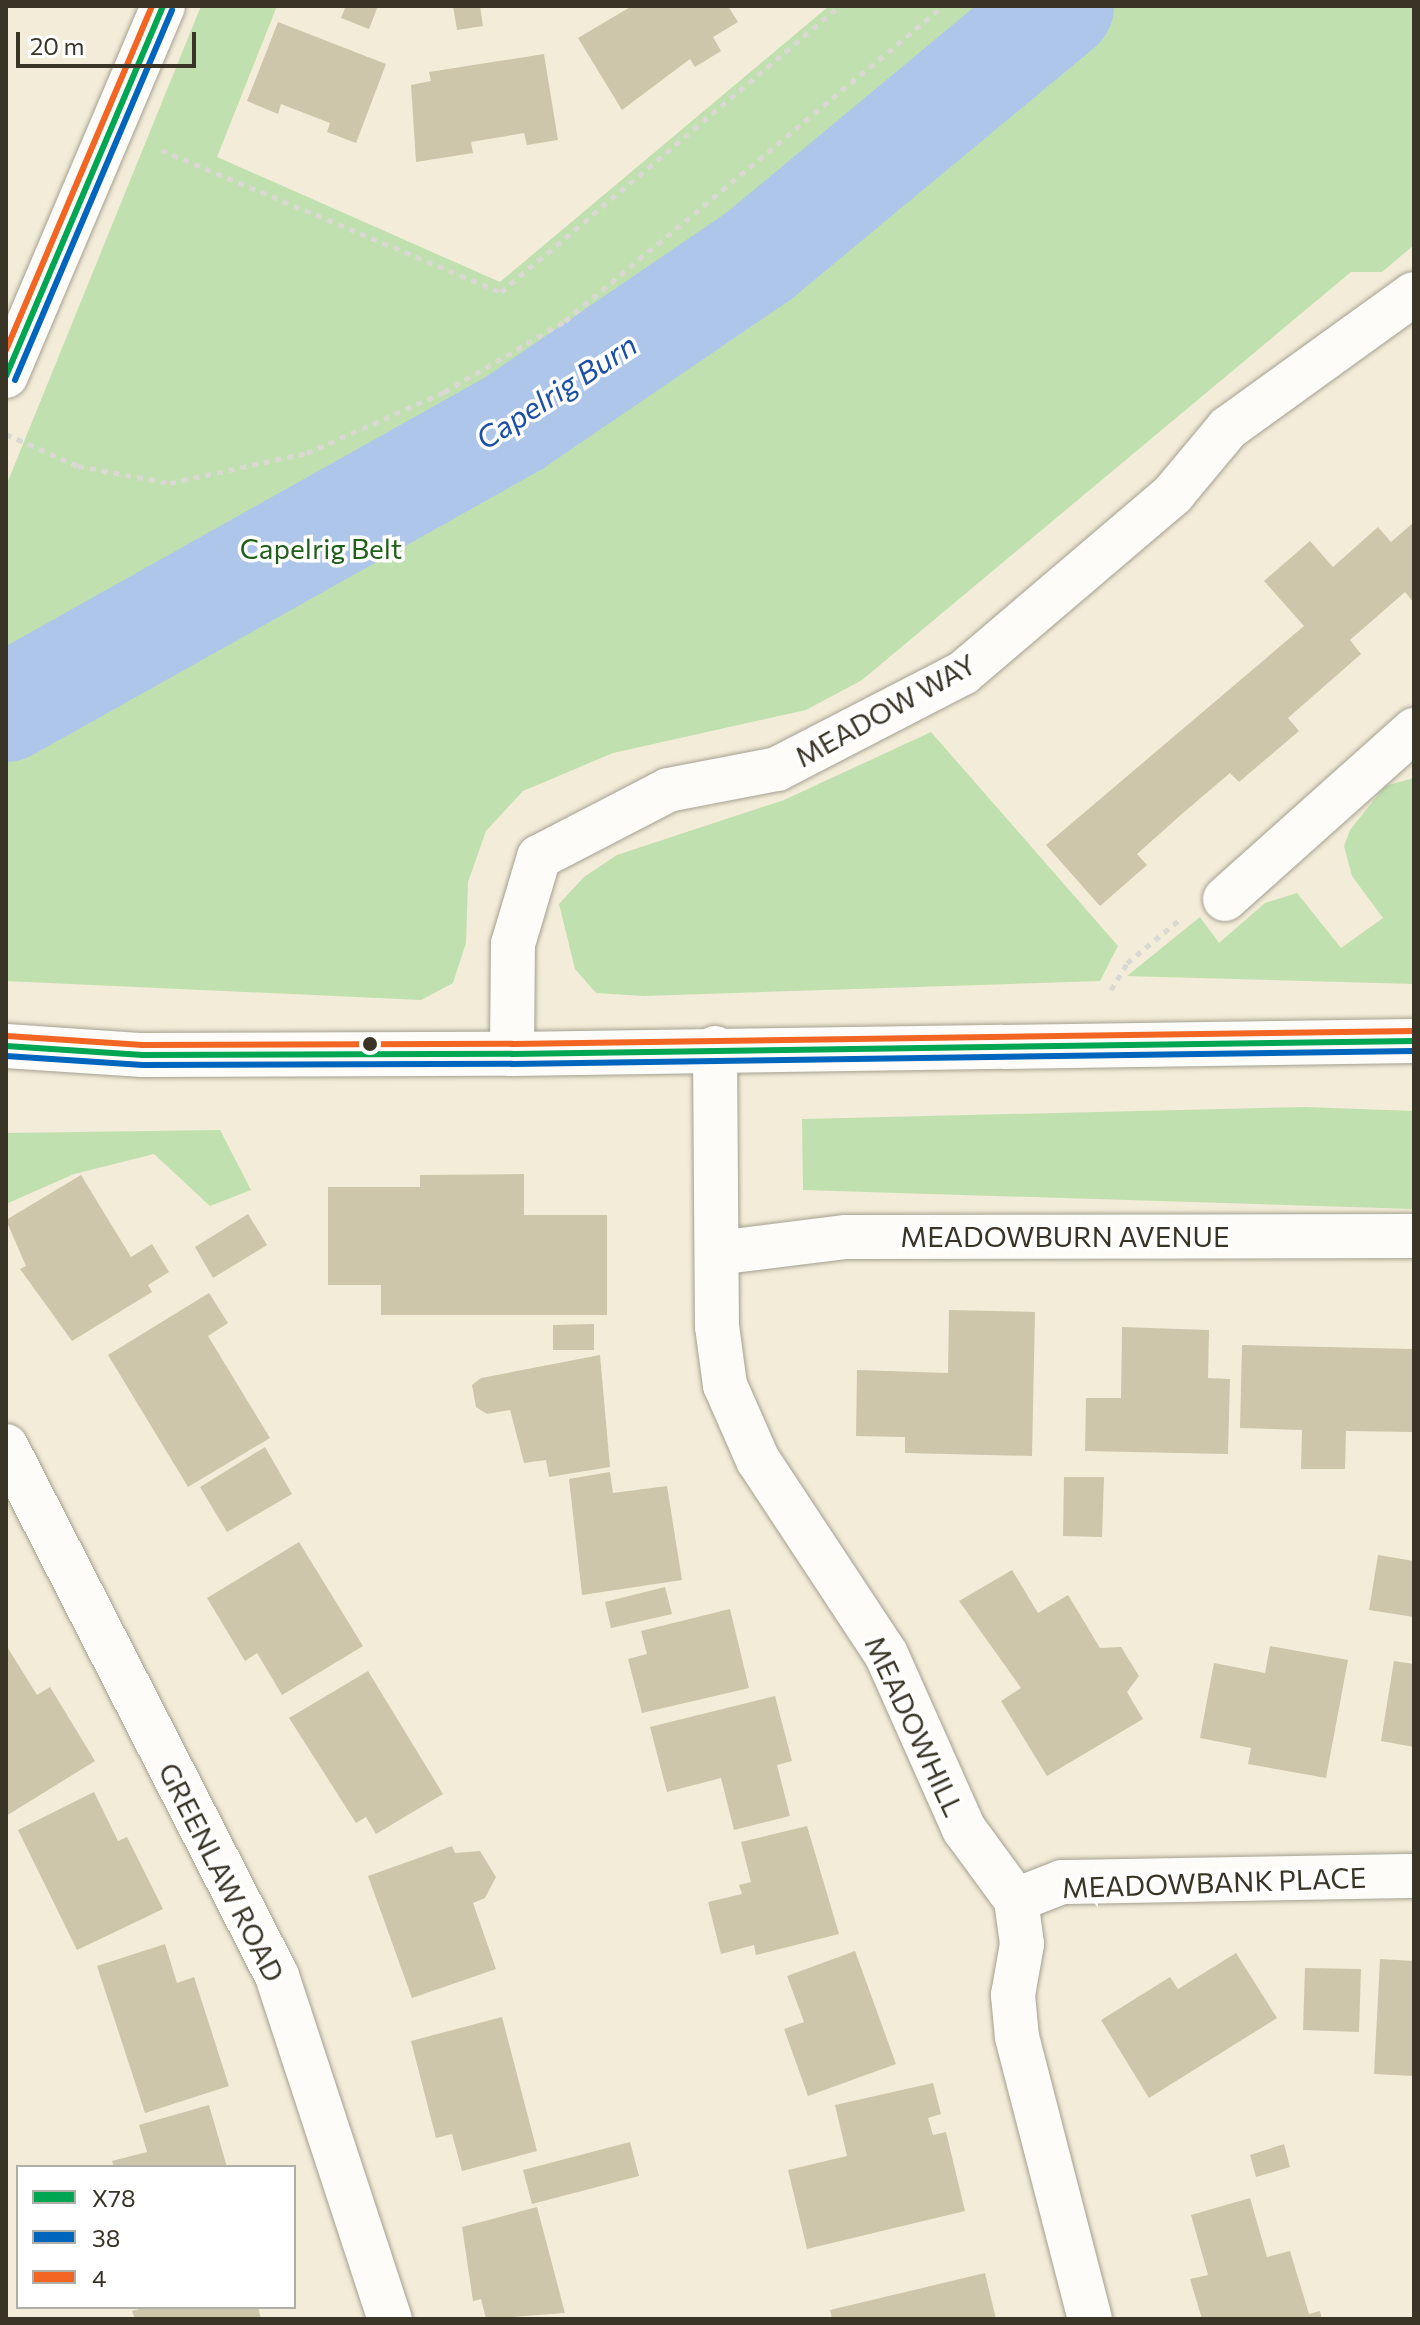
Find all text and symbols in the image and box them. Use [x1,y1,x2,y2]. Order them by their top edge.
scale bar [20,16,200,66]
text: 20 m [30,31,84,60]
water label: Capelrig Burn [469,326,643,456]
park label: Capelrig Belt [240,531,402,565]
street label: MEADOW WAY [789,647,981,773]
unlabelled marker [362,1036,378,1052]
street label: MEADOWBURN AVENUE [900,1219,1230,1253]
street label: MEADOWHILL [859,1630,971,1822]
street label: GREENLAW ROAD [152,1757,292,1987]
street label: MEADOWBANK PLACE [1061,1860,1367,1904]
legend [16,2165,296,2309]
text: X78 [92,2183,135,2212]
text: 38 [92,2223,120,2252]
text: 4 [92,2263,106,2292]

